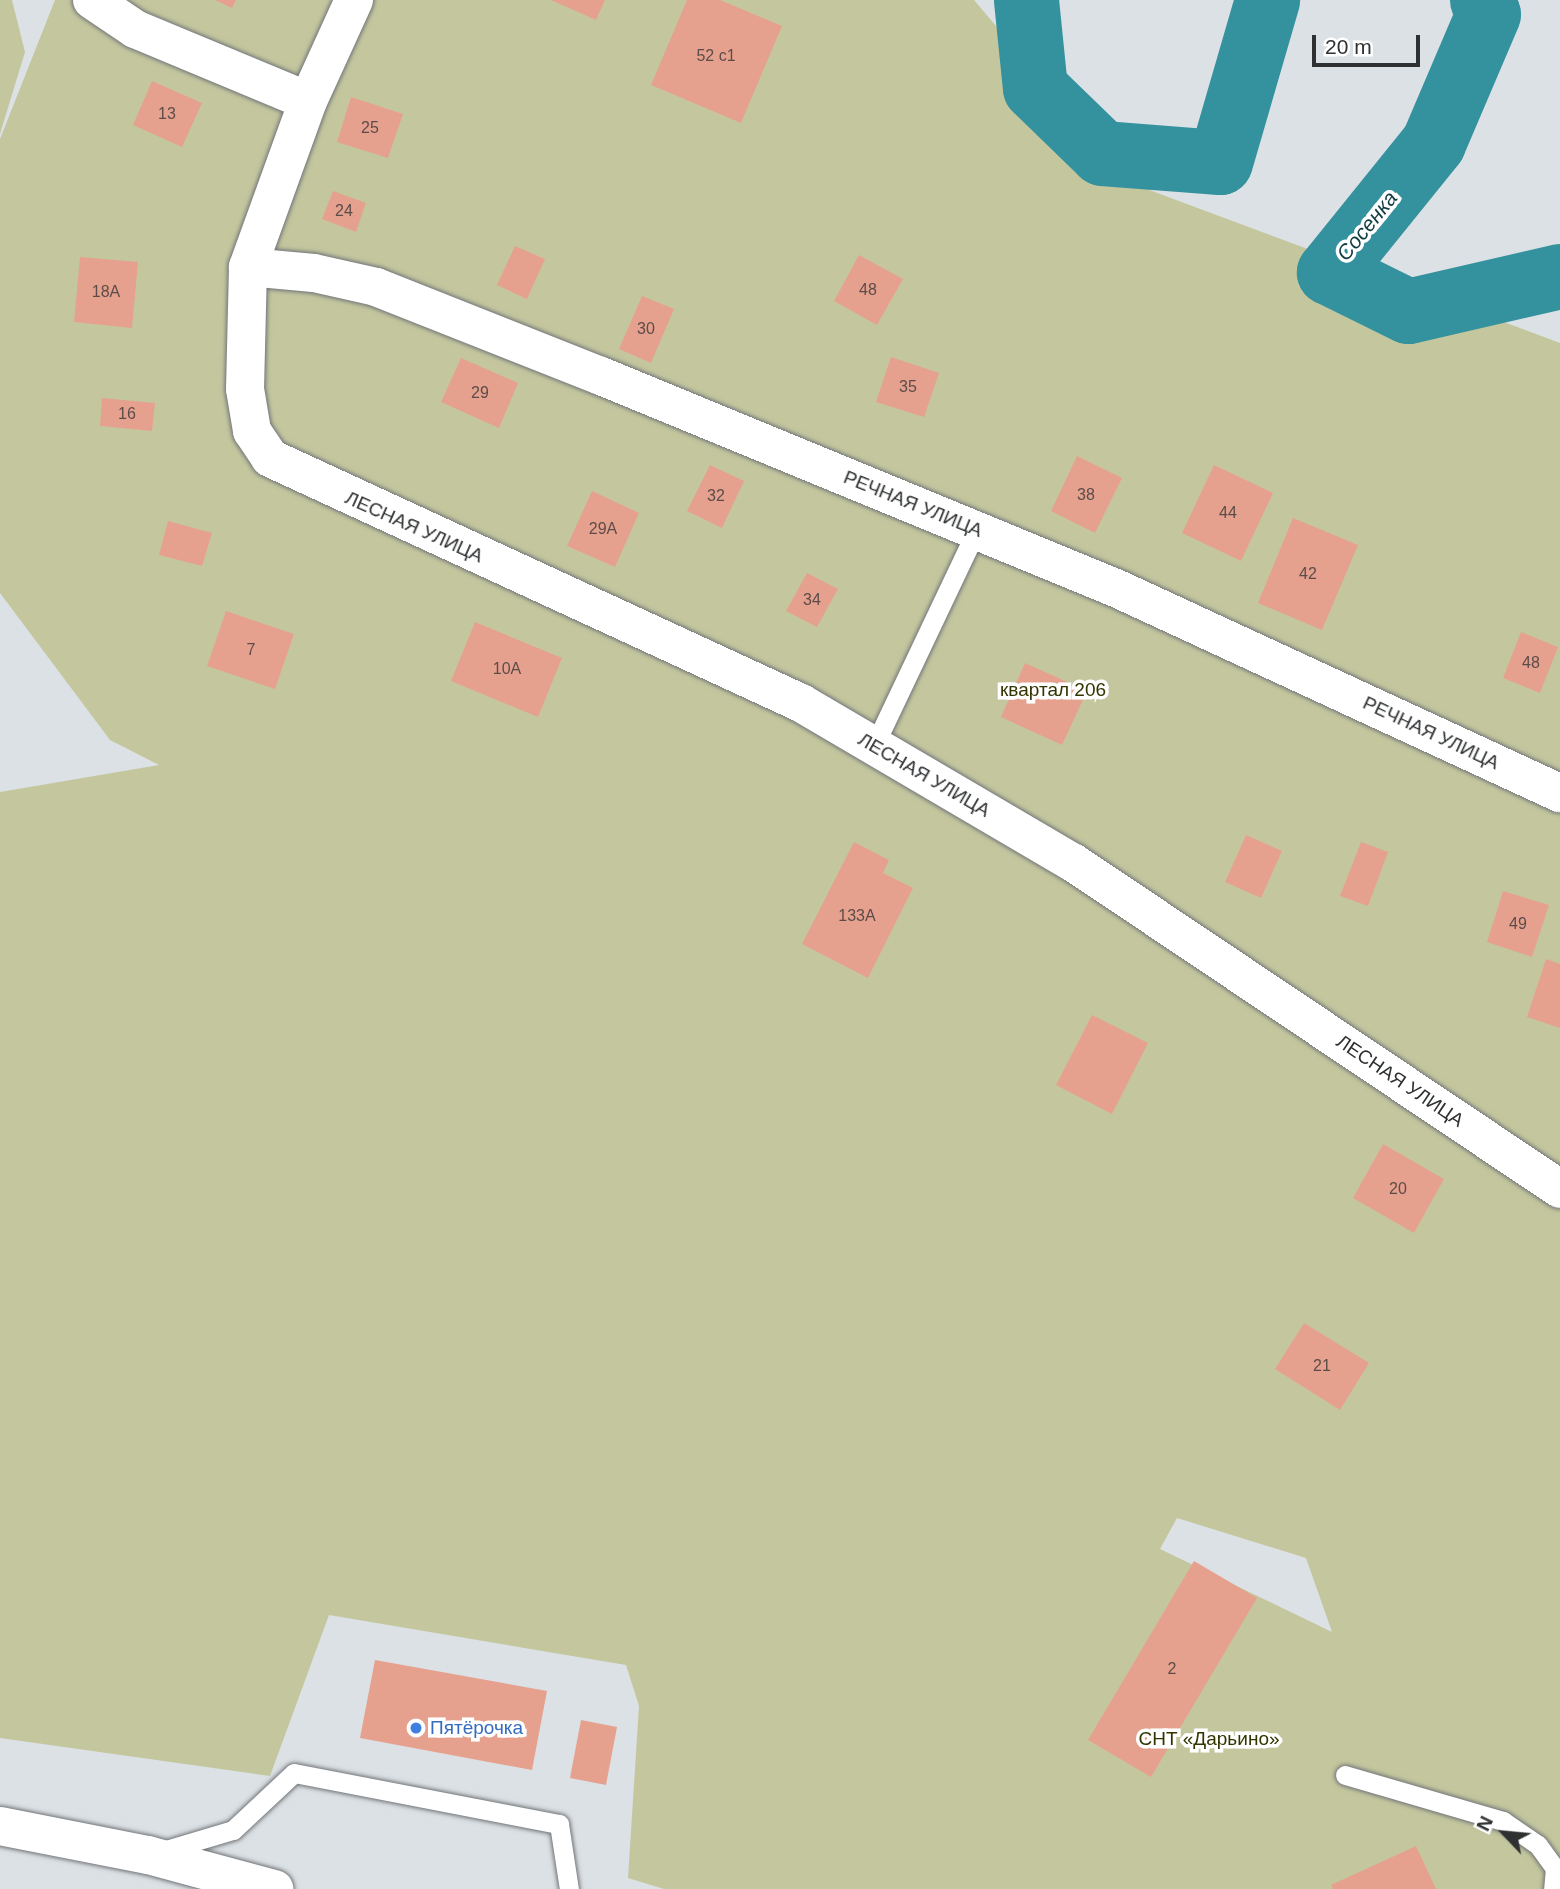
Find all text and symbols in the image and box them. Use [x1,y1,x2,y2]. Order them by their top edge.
scale bar [1315,21,1424,65]
text: 20 m [1325,35,1372,58]
house number: 52 с1 [696,46,736,66]
house number: 13 [158,104,176,124]
house number: 25 [361,118,379,138]
water label: Сосенка [1331,186,1403,266]
house number: 24 [335,201,353,221]
house number: 48 [859,280,877,300]
house number: 18А [92,282,120,302]
house number: 30 [637,319,655,339]
house number: 35 [899,377,917,397]
house number: 29 [471,383,489,403]
house number: 16 [118,404,136,424]
street label: РЕЧНАЯ УЛИЦА [840,466,986,542]
house number: 38 [1077,485,1095,505]
street label: ЛЕСНАЯ УЛИЦА [342,486,486,568]
house number: 32 [707,486,725,506]
house number: 44 [1219,503,1237,523]
house number: 29А [589,519,617,539]
house number: 42 [1299,564,1317,584]
house number: 34 [803,590,821,610]
house number: 7 [247,640,255,660]
house number: 48 [1522,653,1540,673]
house number: 10А [493,659,521,679]
park label: квартал 206 [1000,679,1106,701]
street label: РЕЧНАЯ УЛИЦА [1359,691,1503,775]
street label: ЛЕСНАЯ УЛИЦА [854,728,994,822]
house number: 133А [838,906,876,926]
house number: 49 [1509,914,1527,934]
street label: ЛЕСНАЯ УЛИЦА [1332,1030,1468,1132]
house number: 20 [1389,1179,1407,1199]
house number: 21 [1313,1356,1331,1376]
house number: 2 [1168,1659,1176,1679]
place label: Пятёрочка [430,1717,523,1739]
marker: Пятёрочка [408,1720,424,1736]
park label: СНТ «Дарьино» [1138,1728,1280,1750]
north arrow [1469,1798,1539,1868]
text: N [1472,1813,1497,1834]

